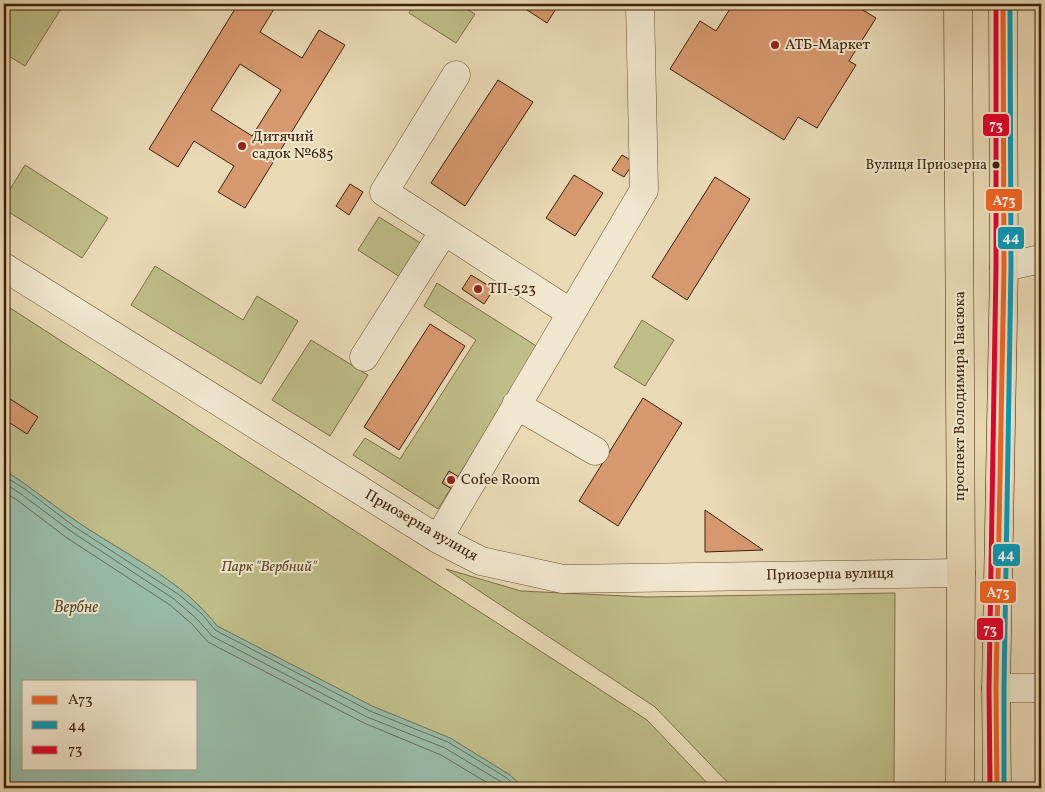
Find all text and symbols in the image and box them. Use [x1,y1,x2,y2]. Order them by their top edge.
place label: АТБ-Маркет [785,35,870,56]
marker: АТБ-Маркет [769,39,781,51]
line badge: 73 [982,113,1010,137]
text: 73 [989,117,1003,136]
place label: Дитячий садок №685 [252,127,333,165]
marker: Дитячий садок №685 [236,140,248,152]
place label: Вулиця Приозерна [866,156,987,175]
marker: Вулиця Приозерна [991,160,1001,170]
line badge: А73 [985,188,1023,212]
text: А73 [992,192,1016,211]
line badge: 44 [997,226,1025,250]
text: 44 [1003,229,1020,248]
place label: ТП-523 [488,279,536,300]
marker: ТП-523 [472,283,484,295]
street label: проспект Володимира Івасюка [950,291,971,501]
place label: Cofee Room [461,470,540,491]
marker: Cofee Room [445,474,457,486]
street label: Приозерна вулиця [360,485,482,567]
line badge: 44 [992,543,1021,567]
text: 44 [998,546,1015,565]
park label: Парк "Вербний" [221,557,318,578]
street label: Приозерна вулиця [766,563,894,587]
line badge: А73 [979,580,1017,604]
text: А73 [986,584,1010,603]
water label: Вербне [54,597,98,619]
line badge: 73 [976,617,1004,641]
text: 73 [983,621,997,640]
legend [22,680,198,770]
text: А73 [68,690,93,711]
text: 44 [68,716,86,737]
text: 73 [68,740,83,761]

